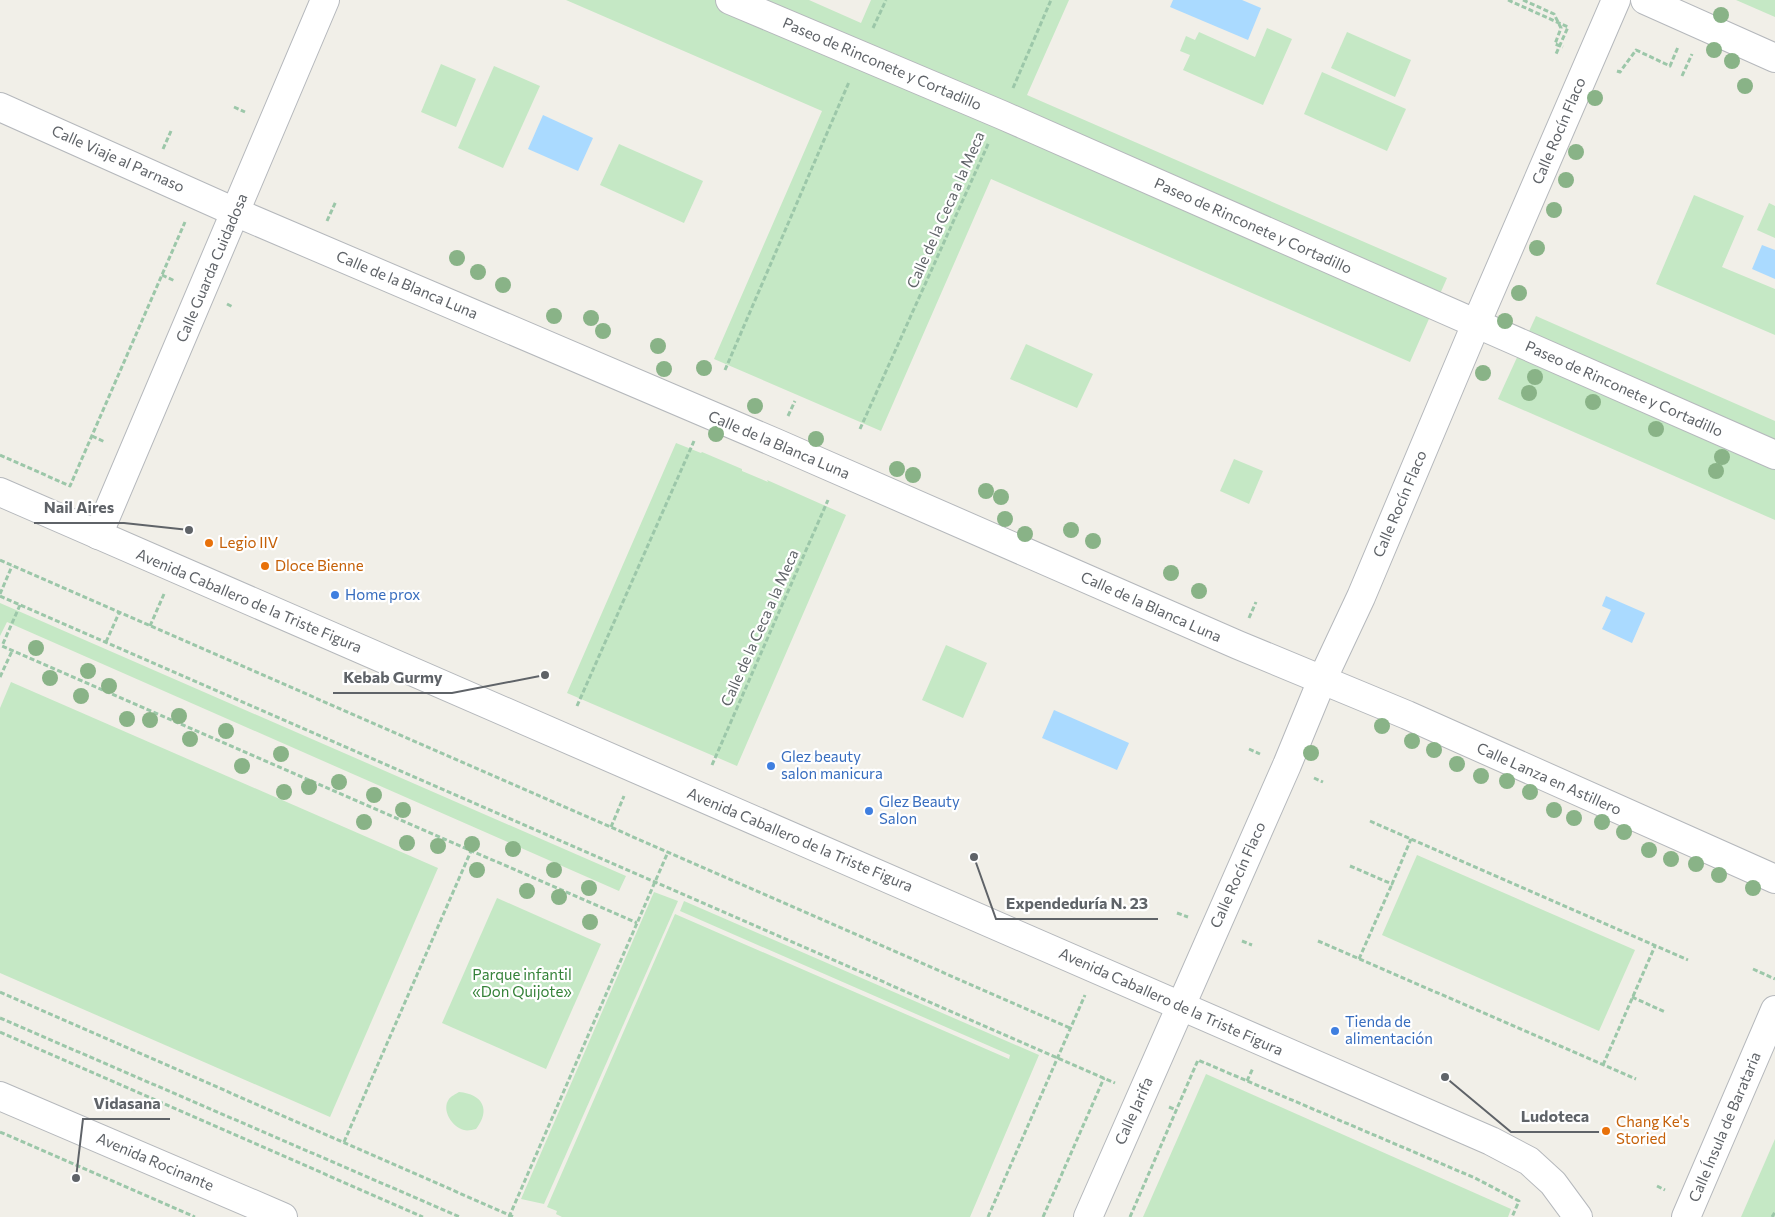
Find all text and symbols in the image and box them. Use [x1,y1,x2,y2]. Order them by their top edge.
street label: Paseo de Rinconete y Cortadillo [780,13,985,113]
street label: Calle Rocín Flaco [1527,74,1589,187]
street label: Calle Viaje al Parnaso [49,121,187,195]
street label: Calle de la Ceca a la Meca [902,128,988,291]
street label: Paseo de Rinconete y Cortadillo [1152,173,1355,277]
street label: Calle Guarda Cuidadosa [172,190,251,345]
street label: Calle de la Blanca Luna [334,246,481,322]
street label: Paseo de Rinconete y Cortadillo [1523,336,1726,440]
street label: Calle de la Blanca Luna [706,406,853,482]
street label: Calle Rocín Flaco [1368,447,1430,560]
callout: Nail Aires [34,492,124,523]
text: Nail Aires [44,497,114,516]
place label: Legio IIV [219,533,278,551]
marker: Legio IIV [203,537,215,549]
street label: Avenida Caballero de la Triste Figura [134,544,365,656]
street label: Calle de la Ceca a la Meca [716,546,802,709]
place label: Dloce Bienne [275,556,364,574]
marker: Dloce Bienne [259,560,271,572]
street label: Calle de la Blanca Luna [1078,567,1224,645]
place label: Home prox [345,585,420,603]
marker: Home prox [329,589,341,601]
callout: Kebab Gurmy [333,662,452,693]
text: Kebab Gurmy [343,667,443,686]
street label: Calle Lanza en Astillero [1474,738,1625,818]
place label: Glez beauty salon manicura [781,747,883,782]
marker: Glez beauty salon manicura [765,760,777,772]
street label: Avenida Caballero de la Triste Figura [685,783,916,895]
place label: Glez Beauty Salon [879,792,960,827]
marker: Glez Beauty Salon [863,805,875,817]
street label: Calle Rocín Flaco [1206,819,1269,931]
callout: Expendeduría N. 23 [996,888,1158,919]
text: Expendeduría N. 23 [1006,893,1148,912]
street label: Avenida Caballero de la Triste Figura [1057,943,1286,1059]
park label: Parque infantil «Don Quijote» [472,965,572,1000]
place label: Tienda de alimentación [1345,1012,1433,1047]
marker: Tienda de alimentación [1329,1025,1341,1037]
street label: Calle Ínsula de Barataria [1683,1048,1764,1204]
street label: Calle Jarifa [1110,1074,1156,1147]
callout: Vidasana [83,1088,170,1119]
text: Vidasana [93,1093,161,1112]
callout: Ludoteca [1511,1101,1599,1132]
text: Ludoteca [1521,1106,1589,1125]
place label: Chang Ke's Storied [1616,1112,1690,1147]
marker: Chang Ke's Storied [1600,1125,1612,1137]
street label: Avenida Rocinante [94,1128,217,1194]

